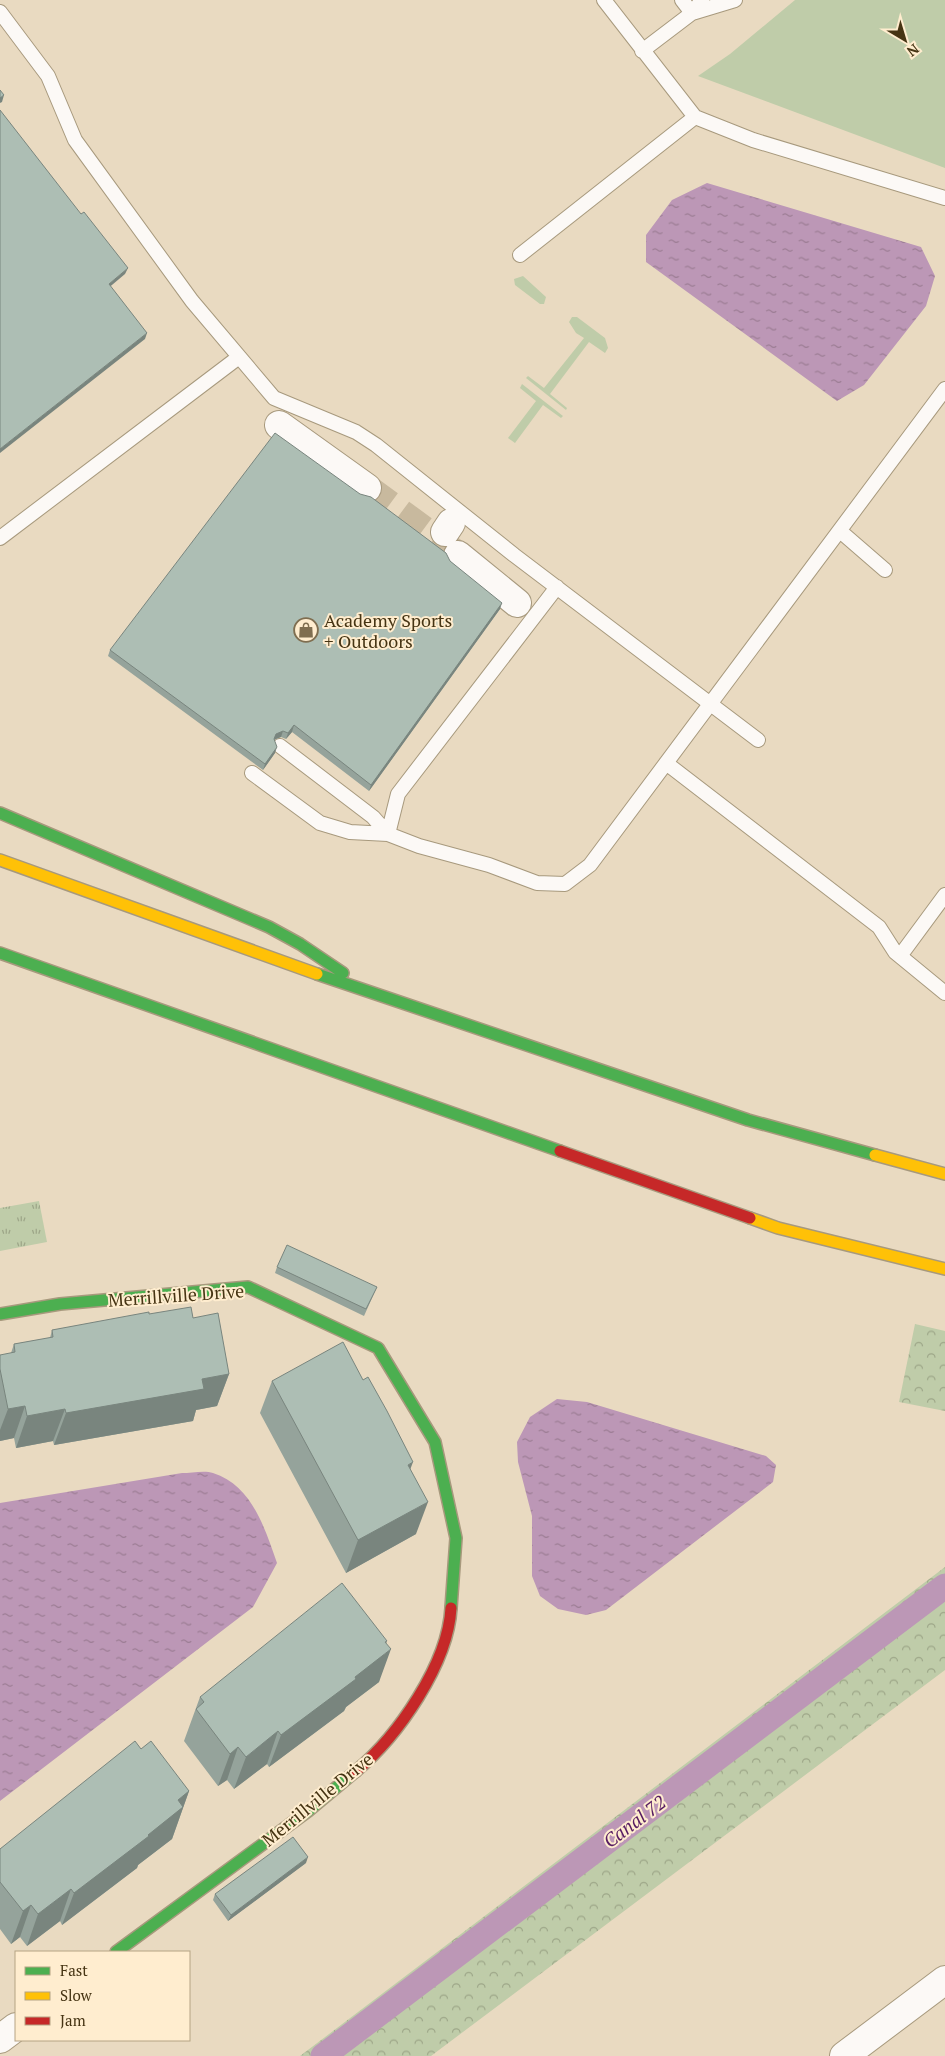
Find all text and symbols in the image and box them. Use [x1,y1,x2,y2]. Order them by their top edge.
north arrow [880,15,930,65]
text: N [903,40,923,62]
place label: Academy Sports + Outdoors [324,608,452,653]
shop icon: Academy Sports + Outdoors [293,617,319,643]
street label: Merrillville Drive [107,1278,245,1312]
street label: Merrillville Drive [256,1747,378,1851]
water label: Canal 72 [598,1789,670,1853]
legend [15,1951,190,2041]
text: Fast [60,1960,88,1980]
text: Slow [60,1985,93,2005]
text: Jam [60,2010,86,2030]

